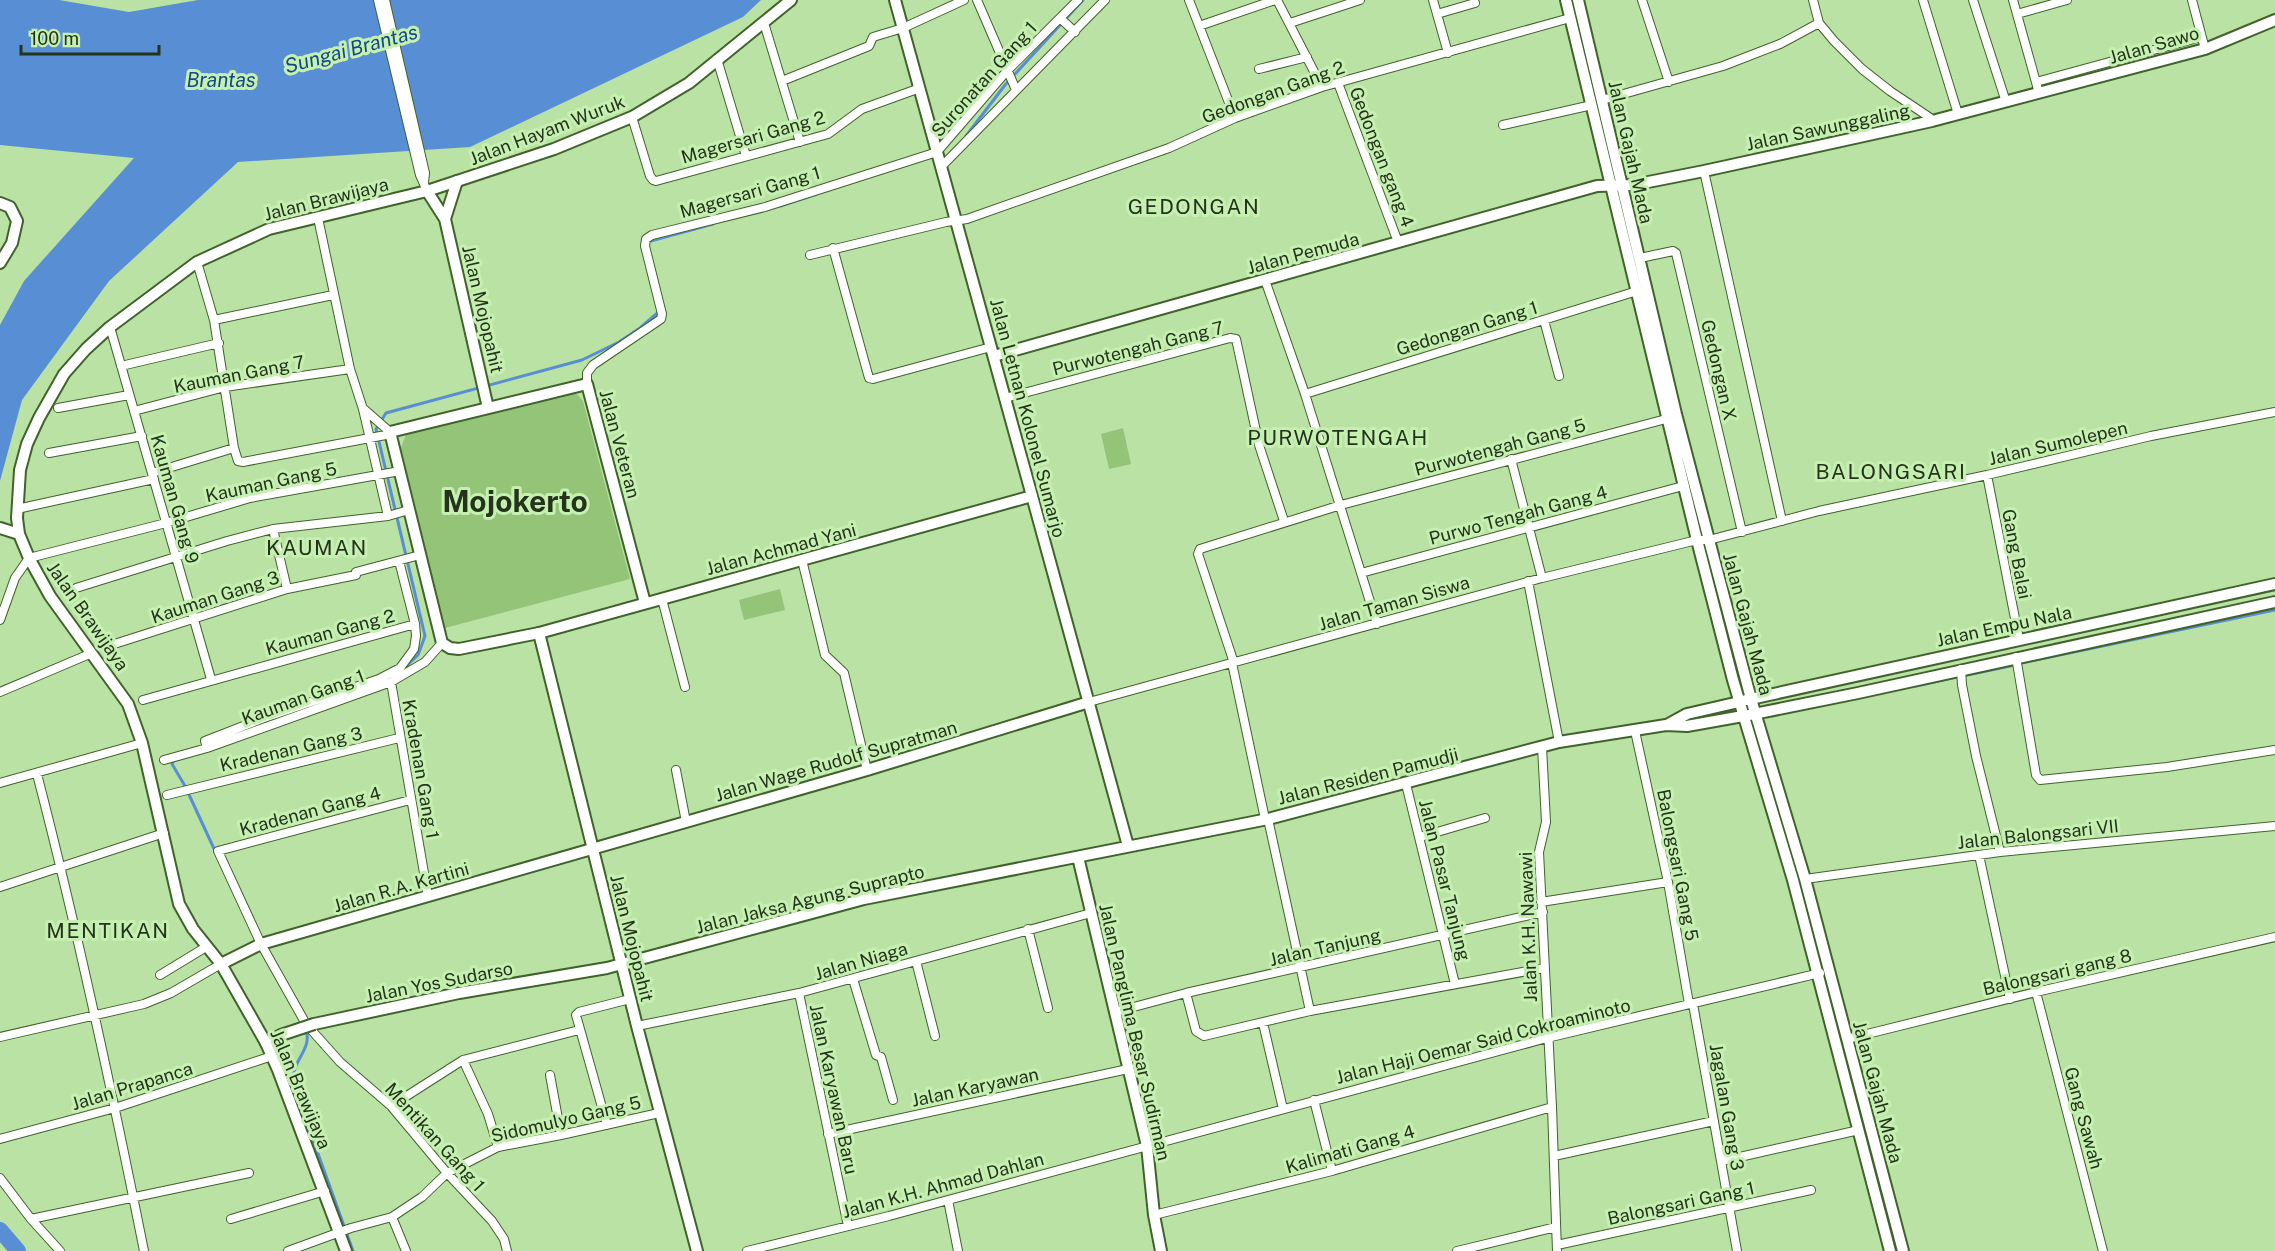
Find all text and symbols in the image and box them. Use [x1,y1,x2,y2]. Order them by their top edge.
street label: Suronatan Gang 1 [927,17,1041,141]
scale bar [21,18,159,56]
water label: Sungai Brantas [282,20,420,78]
street label: Jalan Sawo [2107,22,2201,68]
text: 100 m [30,28,79,49]
street label: Gedongan Gang 2 [1199,56,1347,128]
water label: Brantas [186,68,256,92]
street label: Jalan Gajah Mada [1604,78,1658,226]
street label: Gedongan gang 4 [1346,84,1418,230]
street label: Jalan Hayam Wuruk [466,91,628,169]
street label: Jalan Sawunggaling [1744,99,1912,155]
street label: Magersari Gang 2 [679,106,827,168]
street label: Magersari Gang 1 [677,162,823,222]
street label: Jalan Brawijaya [262,173,390,225]
district label: GEDONGAN [1128,194,1260,219]
street label: Jalan Pemuda [1245,228,1361,278]
street label: Jalan Mojopahit [458,243,508,375]
street label: Jalan Letnan Kolonel Sumarjo [986,296,1070,540]
street label: Gedongan Gang 1 [1394,296,1540,360]
street label: Purwotengah Gang 7 [1050,317,1226,379]
street label: Gedongan X [1697,318,1741,422]
street label: Kauman Gang 7 [172,351,306,397]
street label: Jalan Veteran [595,387,645,501]
street label: Purwotengah Gang 5 [1412,414,1588,480]
street label: Jalan Sumolepen [1987,417,2129,469]
district label: PURWOTENGAH [1247,425,1429,450]
street label: Kauman Gang 9 [147,432,203,566]
street label: Kauman Gang 5 [204,458,338,506]
district label: BALONGSARI [1816,459,1966,484]
street label: Purwo Tengah Gang 4 [1427,481,1609,549]
district label: Mojokerto [442,483,588,519]
street label: Gang Balai [1998,507,2036,601]
street label: Jalan Achmad Yani [704,519,858,579]
district label: KAUMAN [266,535,368,560]
street label: Jalan Gajah Mada [1719,551,1777,697]
street label: Jalan Brawijaya [43,558,133,674]
street label: Kauman Gang 3 [148,566,282,628]
street label: Jalan Taman Siswa [1316,571,1472,635]
street label: Jalan Empu Nala [1934,601,2074,651]
street label: Kauman Gang 2 [263,605,397,659]
street label: Kauman Gang 1 [239,665,367,729]
street label: Kradenan Gang 1 [398,698,444,840]
street label: Jalan Wage Rudolf Supratman [713,716,959,806]
street label: Kradenan Gang 3 [218,722,364,776]
street label: Jalan Residen Pamudji [1275,743,1461,809]
street label: Kradenan Gang 4 [237,782,383,840]
street label: Balongsari Gang 5 [1653,787,1703,943]
street label: Jalan Pasar Tanjung [1415,797,1475,963]
street label: Jalan Balongsari VII [1956,815,2120,853]
street label: Jalan K.H. Nawawi [1515,851,1541,1003]
street label: Jalan R.A. Kartini [331,858,471,916]
street label: Jalan Jaksa Agung Suprapto [694,860,926,938]
street label: Jalan Mojopahit [606,872,658,1004]
street label: Jalan Panglima Besar Sudirman [1095,901,1175,1163]
district label: MENTIKAN [46,918,170,943]
street label: Jalan Tanjung [1267,924,1383,970]
street label: Jalan Niaga [812,938,910,984]
street label: Balongsari gang 8 [1981,945,2133,999]
street label: Jalan Yos Sudarso [363,957,515,1007]
street label: Jalan Haji Oemar Said Cokroaminoto [1334,994,1632,1088]
street label: Jalan Karyawan Baru [806,1002,862,1176]
street label: Jalan Gajah Mada [1849,1019,1907,1165]
street label: Jalan Brawijaya [266,1026,336,1152]
street label: Jagalan Gang 3 [1706,1042,1748,1172]
street label: Jalan Prapanca [69,1058,195,1114]
street label: Jalan Karyawan [909,1063,1041,1111]
street label: Gang Sawah [2060,1065,2108,1171]
street label: Mentikan Gang 1 [381,1078,489,1196]
street label: Sidomulyo Gang 5 [489,1092,643,1146]
street label: Kalimati Gang 4 [1283,1121,1417,1177]
street label: Jalan K.H. Ahmad Dahlan [840,1148,1046,1222]
street label: Balongsari Gang 1 [1606,1177,1756,1229]

